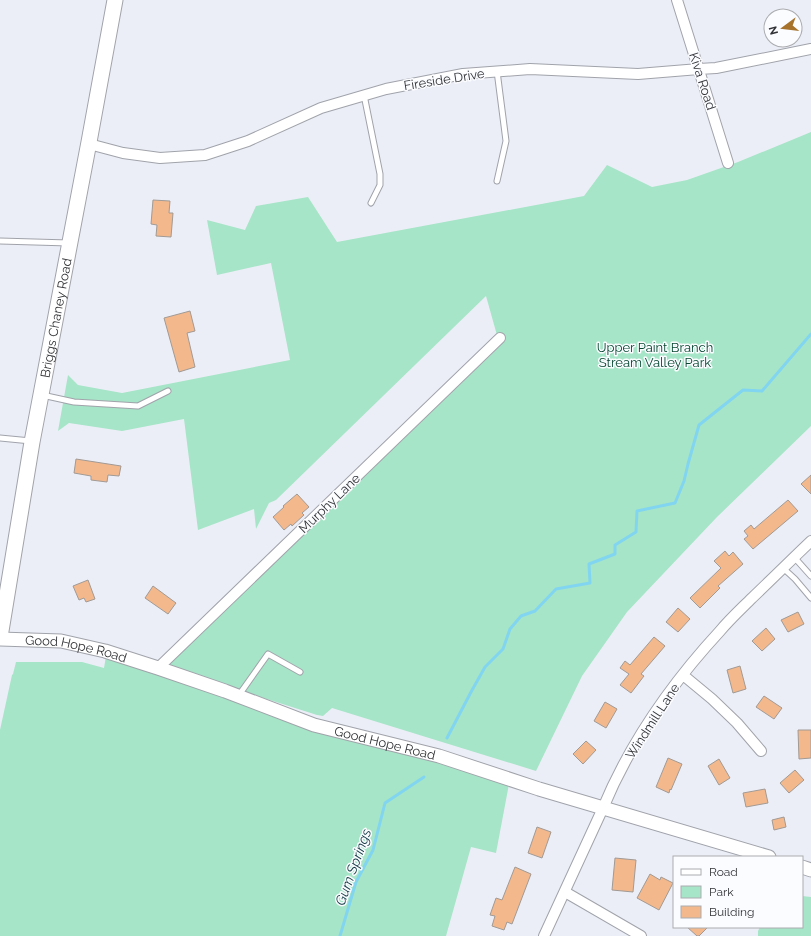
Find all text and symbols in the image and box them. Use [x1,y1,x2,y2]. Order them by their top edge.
north arrow [763,8,803,48]
text: N [766,25,781,36]
street label: Kiva Road [686,51,719,112]
street label: Fireside Drive [403,66,486,93]
street label: Briggs Chaney Road [37,257,75,379]
park label: Upper Paint Branch Stream Valley Park [597,340,713,370]
street label: Murphy Lane [296,470,363,536]
street label: Good Hope Road [25,633,129,666]
street label: Windmill Lane [623,681,683,762]
street label: Good Hope Road [333,723,437,763]
water label: Gum Springs [332,826,374,907]
legend [673,856,803,928]
text: Road [709,865,738,879]
text: Park [709,885,734,899]
text: Building [709,905,755,919]

